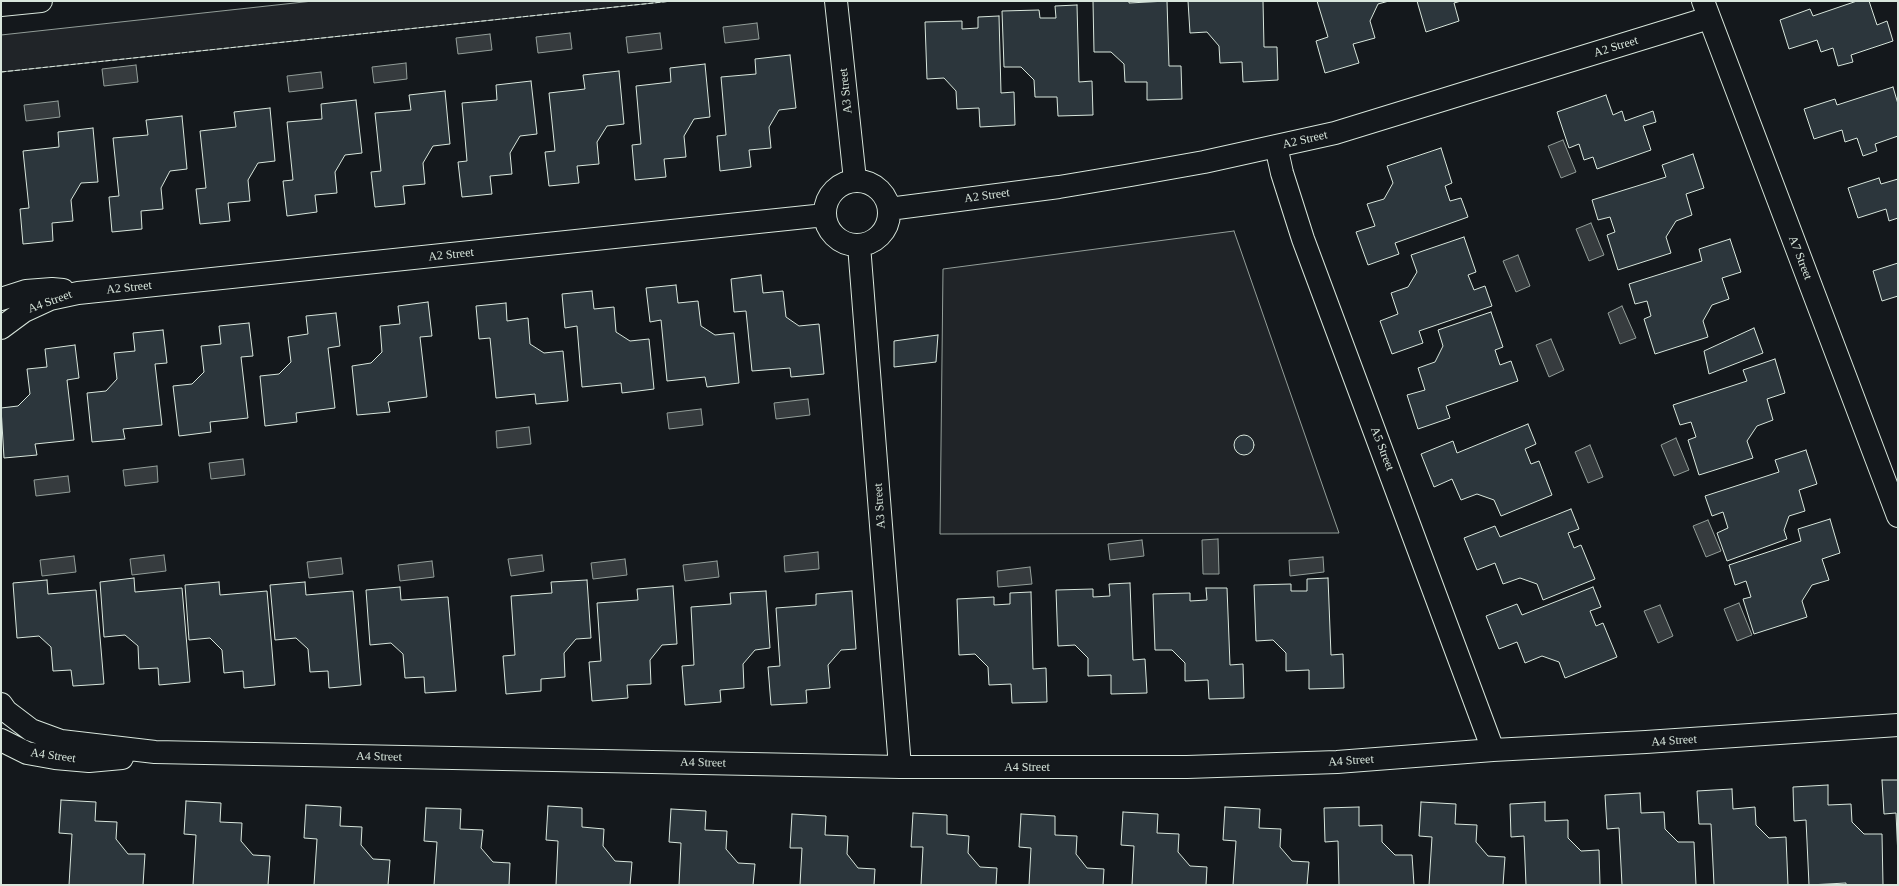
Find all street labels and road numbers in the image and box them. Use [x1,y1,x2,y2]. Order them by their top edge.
street label: A2 Street [1591,33,1641,61]
street label: A3 Street [836,67,856,115]
street label: A2 Street [1280,128,1330,152]
street label: A2 Street [962,186,1012,206]
street label: A7 Street [1785,233,1815,283]
street label: A2 Street [427,245,475,265]
street label: A2 Street [105,278,153,298]
street label: A4 Street [25,287,75,317]
street label: A5 Street [1367,424,1397,474]
street label: A3 Street [871,482,889,530]
street label: A4 Street [1650,732,1698,750]
street label: A4 Street [28,746,78,766]
street label: A4 Street [355,749,403,765]
street label: A4 Street [1327,752,1375,770]
street label: A4 Street [679,755,727,771]
street label: A4 Street [1003,761,1051,775]

